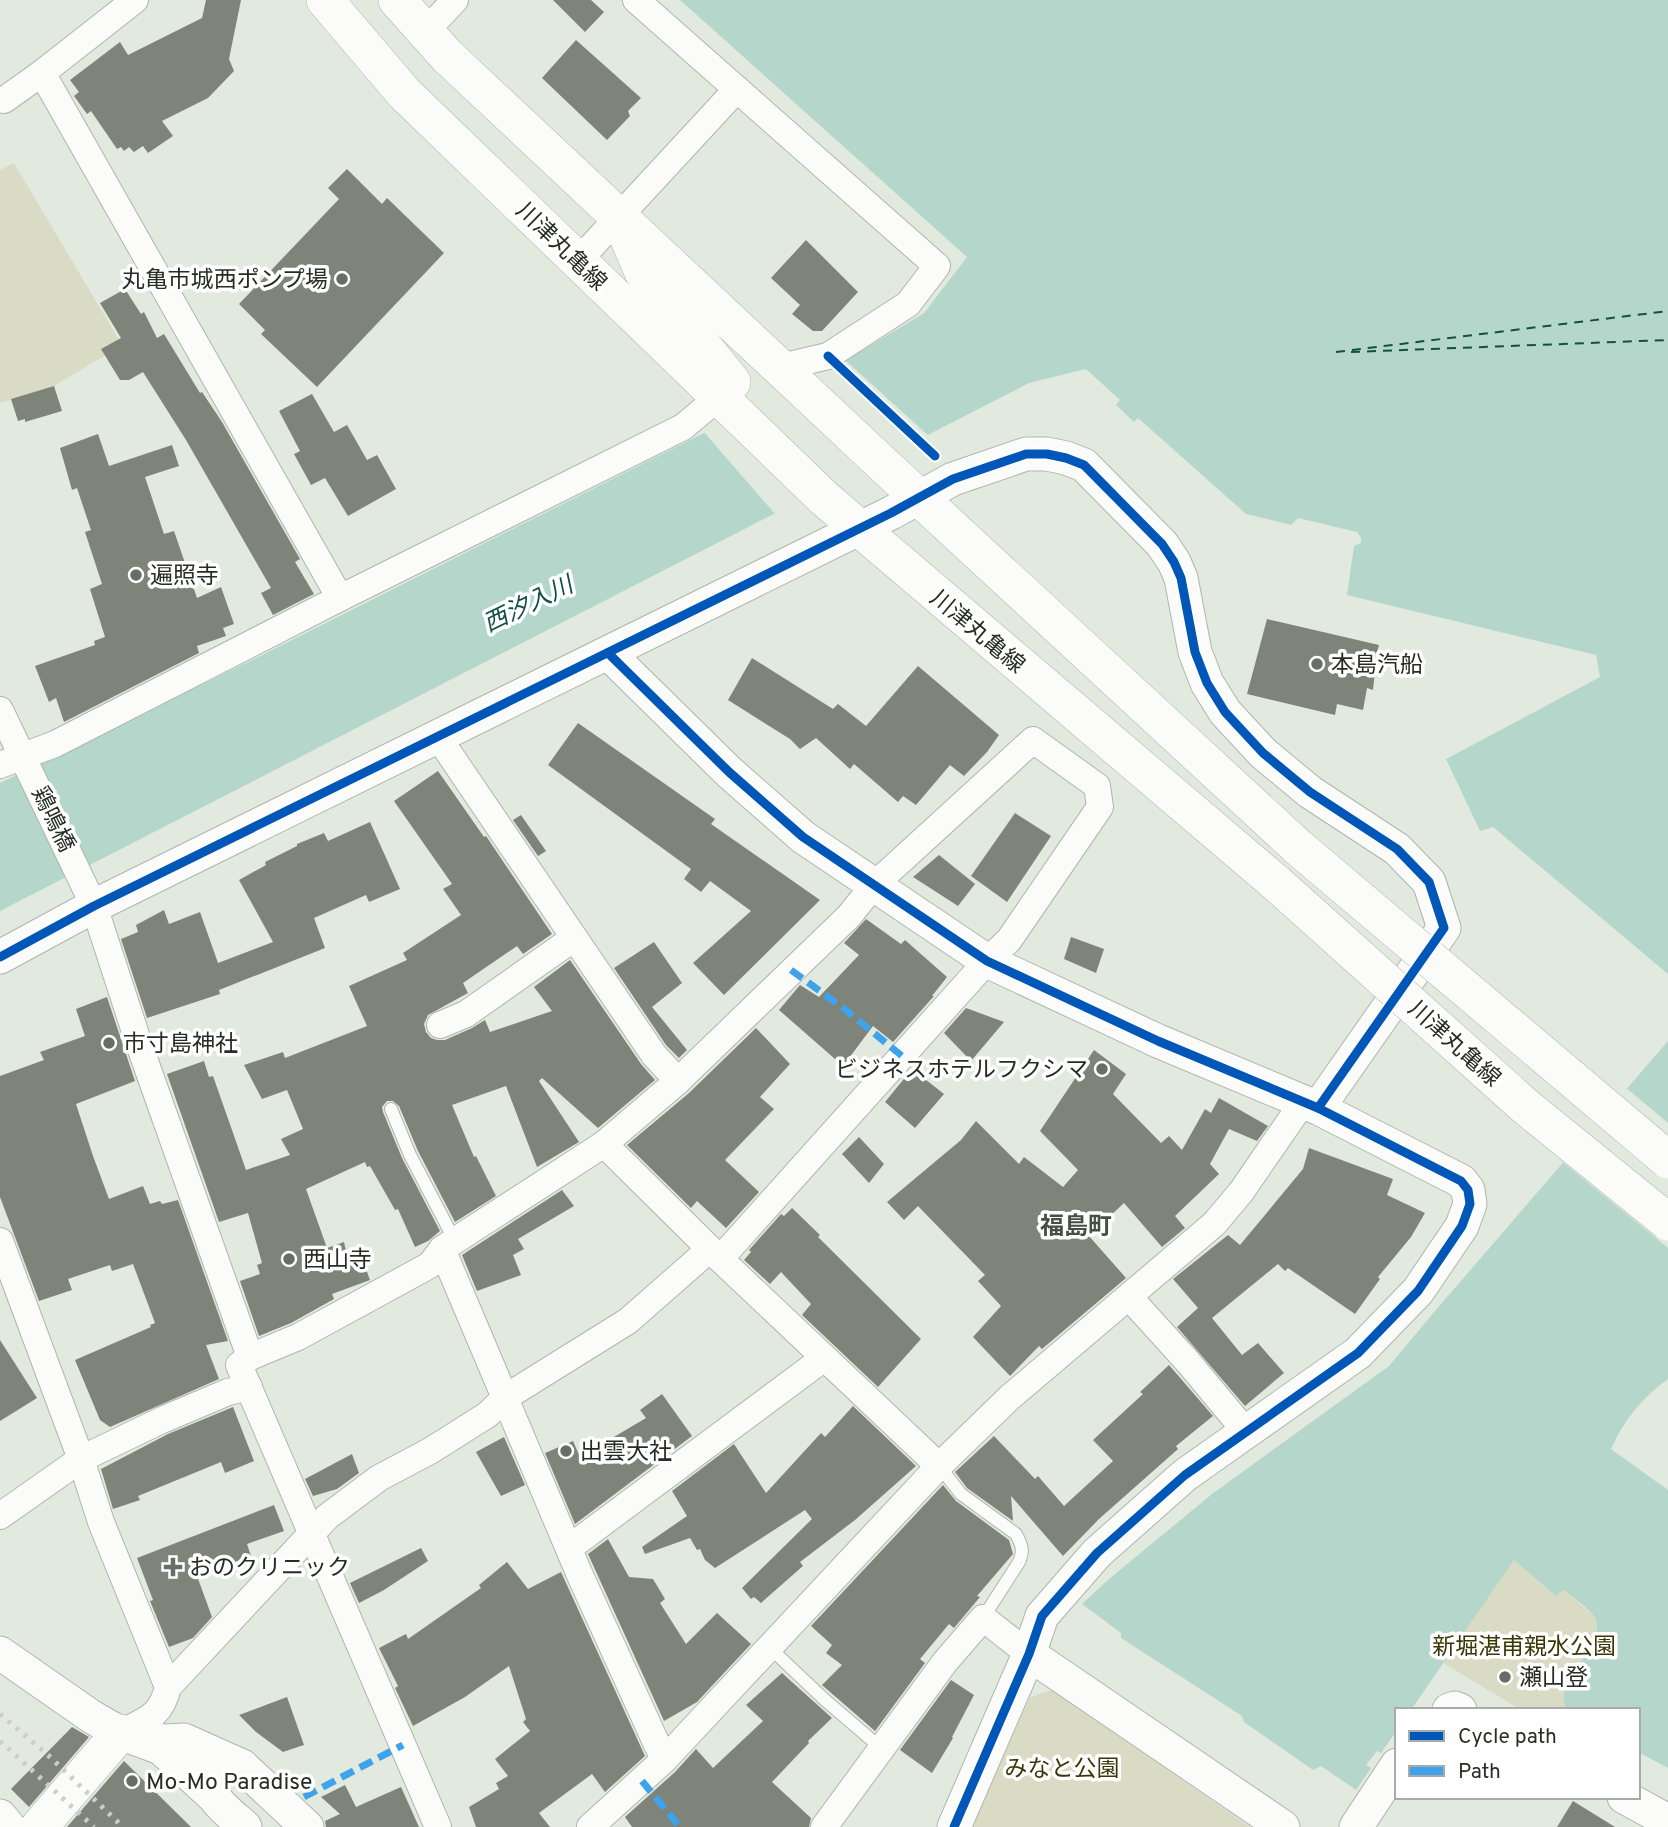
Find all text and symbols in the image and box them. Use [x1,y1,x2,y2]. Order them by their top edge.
street label: 川津丸亀線 [509,197,612,298]
place label: 丸亀市城西ポンプ場 [122,267,328,296]
marker: 丸亀市城西ポンプ場 [334,271,350,287]
place label: 遍照寺 [150,563,219,592]
marker: 遍照寺 [128,567,144,583]
water label: 西汐入川 [479,570,581,640]
street label: 川津丸亀線 [923,585,1030,681]
place label: 本島汽船 [1331,652,1423,681]
marker: 本島汽船 [1309,656,1325,672]
street label: 鶏鳴橋 [24,783,80,857]
street label: 川津丸亀線 [1401,996,1506,1094]
place label: 市寸島神社 [123,1031,238,1060]
marker: 市寸島神社 [101,1035,117,1051]
place label: ビジネスホテルフクシマ [835,1057,1088,1086]
marker: ビジネスホテルフクシマ [1094,1061,1110,1077]
district label: 福島町 [1040,1213,1112,1243]
place label: 西山寺 [303,1247,372,1276]
marker: 西山寺 [281,1251,297,1267]
place label: 出雲大社 [580,1439,672,1468]
marker: 出雲大社 [558,1443,574,1459]
place label: おのクリニック [189,1555,350,1584]
marker: おのクリニック [163,1557,183,1577]
park label: 新堀湛甫親水公園 [1432,1634,1616,1663]
place label: 瀬山登 [1519,1665,1588,1694]
marker: 瀬山登 [1497,1669,1513,1685]
legend [1395,1708,1640,1799]
text: Cycle path [1458,1724,1557,1751]
park label: みなと公園 [1005,1756,1120,1785]
text: Path [1458,1759,1501,1786]
place label: Mo-Mo Paradise [146,1769,312,1798]
marker: Mo-Mo Paradise [124,1773,140,1789]

